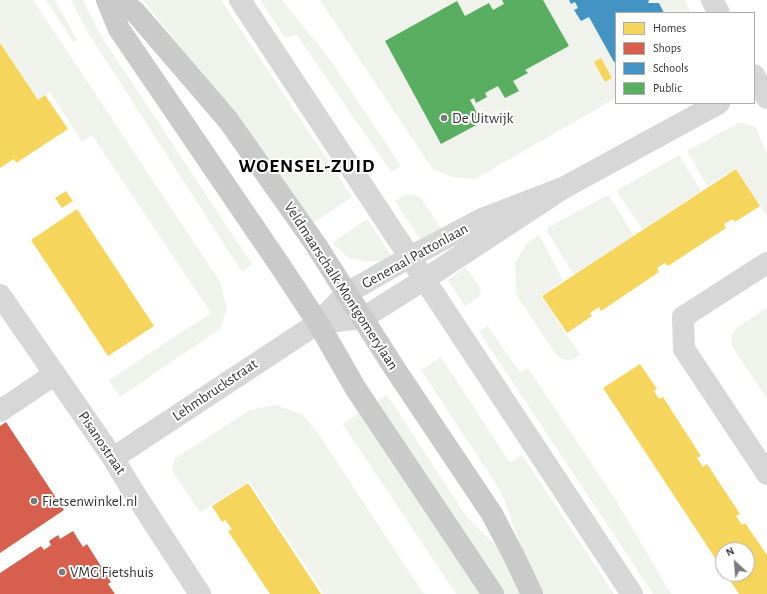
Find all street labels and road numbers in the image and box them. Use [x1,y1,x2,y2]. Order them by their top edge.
street label: Veldmaarschalk Montgomerylaan [280,199,402,373]
street label: Generaal Pattonlaan [359,219,471,293]
street label: Lehmbruckstraat [169,355,261,425]
street label: Pisanostraat [74,408,130,478]

